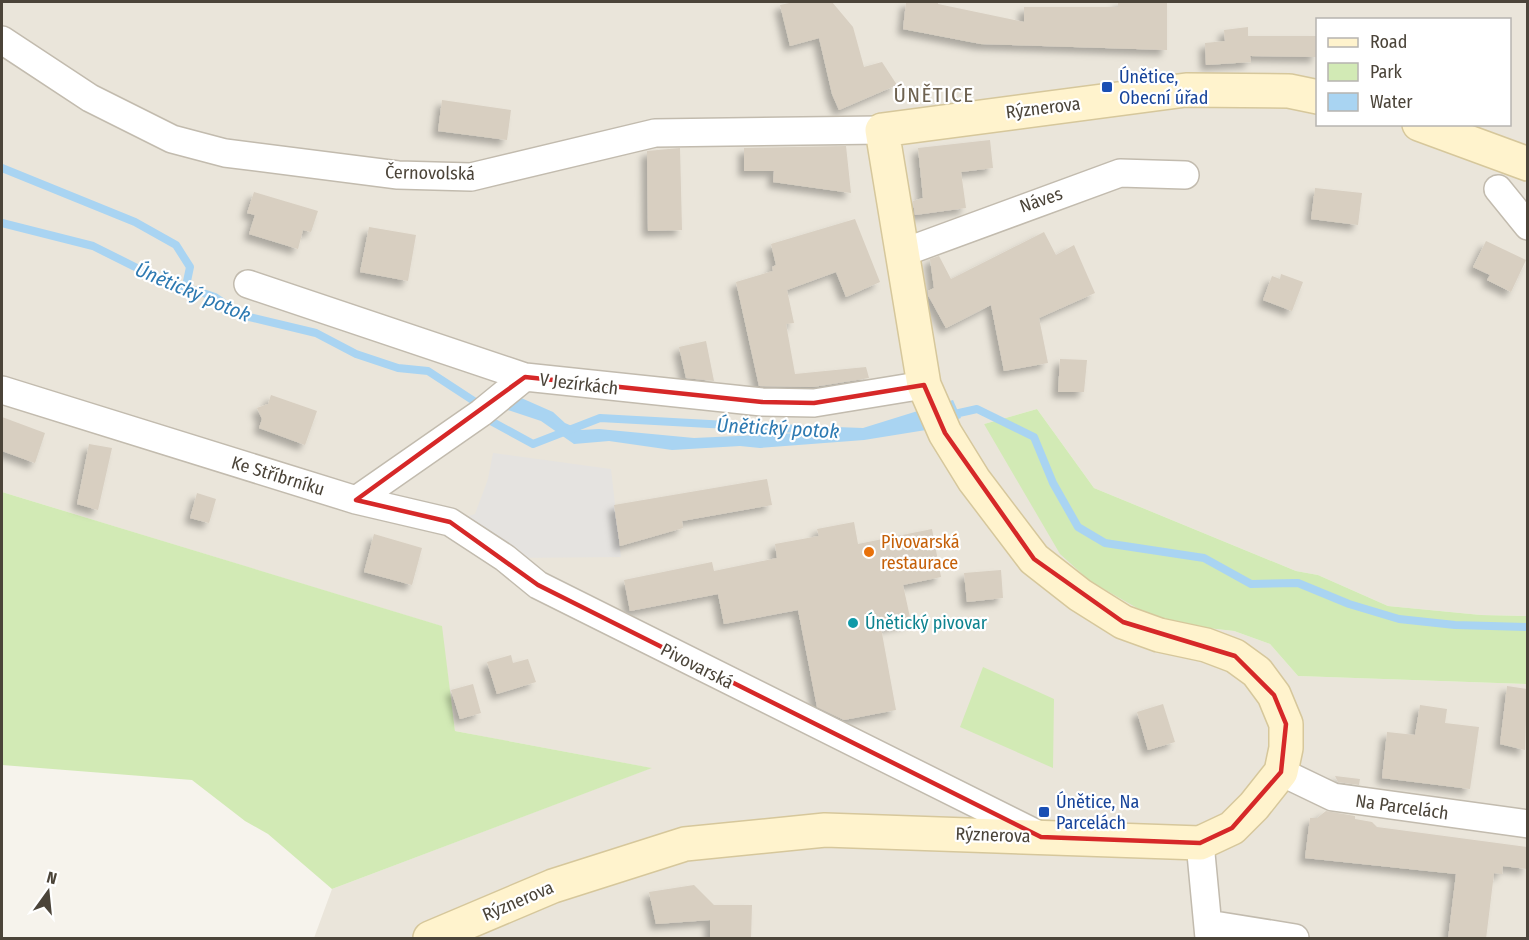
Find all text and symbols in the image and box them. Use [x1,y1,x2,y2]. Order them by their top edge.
legend [1316,18,1511,126]
text: Road [1370,31,1407,53]
text: Park [1370,61,1403,83]
place label: Únětice, Obecní úřad [1119,65,1208,109]
marker: Únětice, Obecní úřad [1100,80,1114,94]
district label: ÚNĚTICE [893,82,975,108]
text: Water [1370,91,1413,113]
street label: Rýznerova [1004,92,1082,123]
street label: Černovolská [385,161,475,185]
street label: Náves [1017,182,1066,218]
water label: Únětický potok [132,257,254,327]
street label: V Jezírkách [538,368,620,400]
water label: Únětický potok [716,413,840,443]
street label: Ke Stříbrníku [229,451,327,501]
place label: Pivovarská restaurace [881,531,960,574]
marker: Pivovarská restaurace [862,545,876,559]
place label: Únětický pivovar [865,611,988,634]
marker: Únětický pivovar [846,616,860,630]
street label: Pivovarská [657,638,737,694]
place label: Únětice, Na Parcelách [1056,790,1139,834]
street label: Na Parcelách [1354,790,1450,824]
marker: Únětice, Na Parcelách [1037,805,1051,819]
street label: Rýznerova [955,823,1031,847]
north arrow [18,862,78,922]
text: N [45,868,59,888]
street label: Rýznerova [479,876,557,926]

